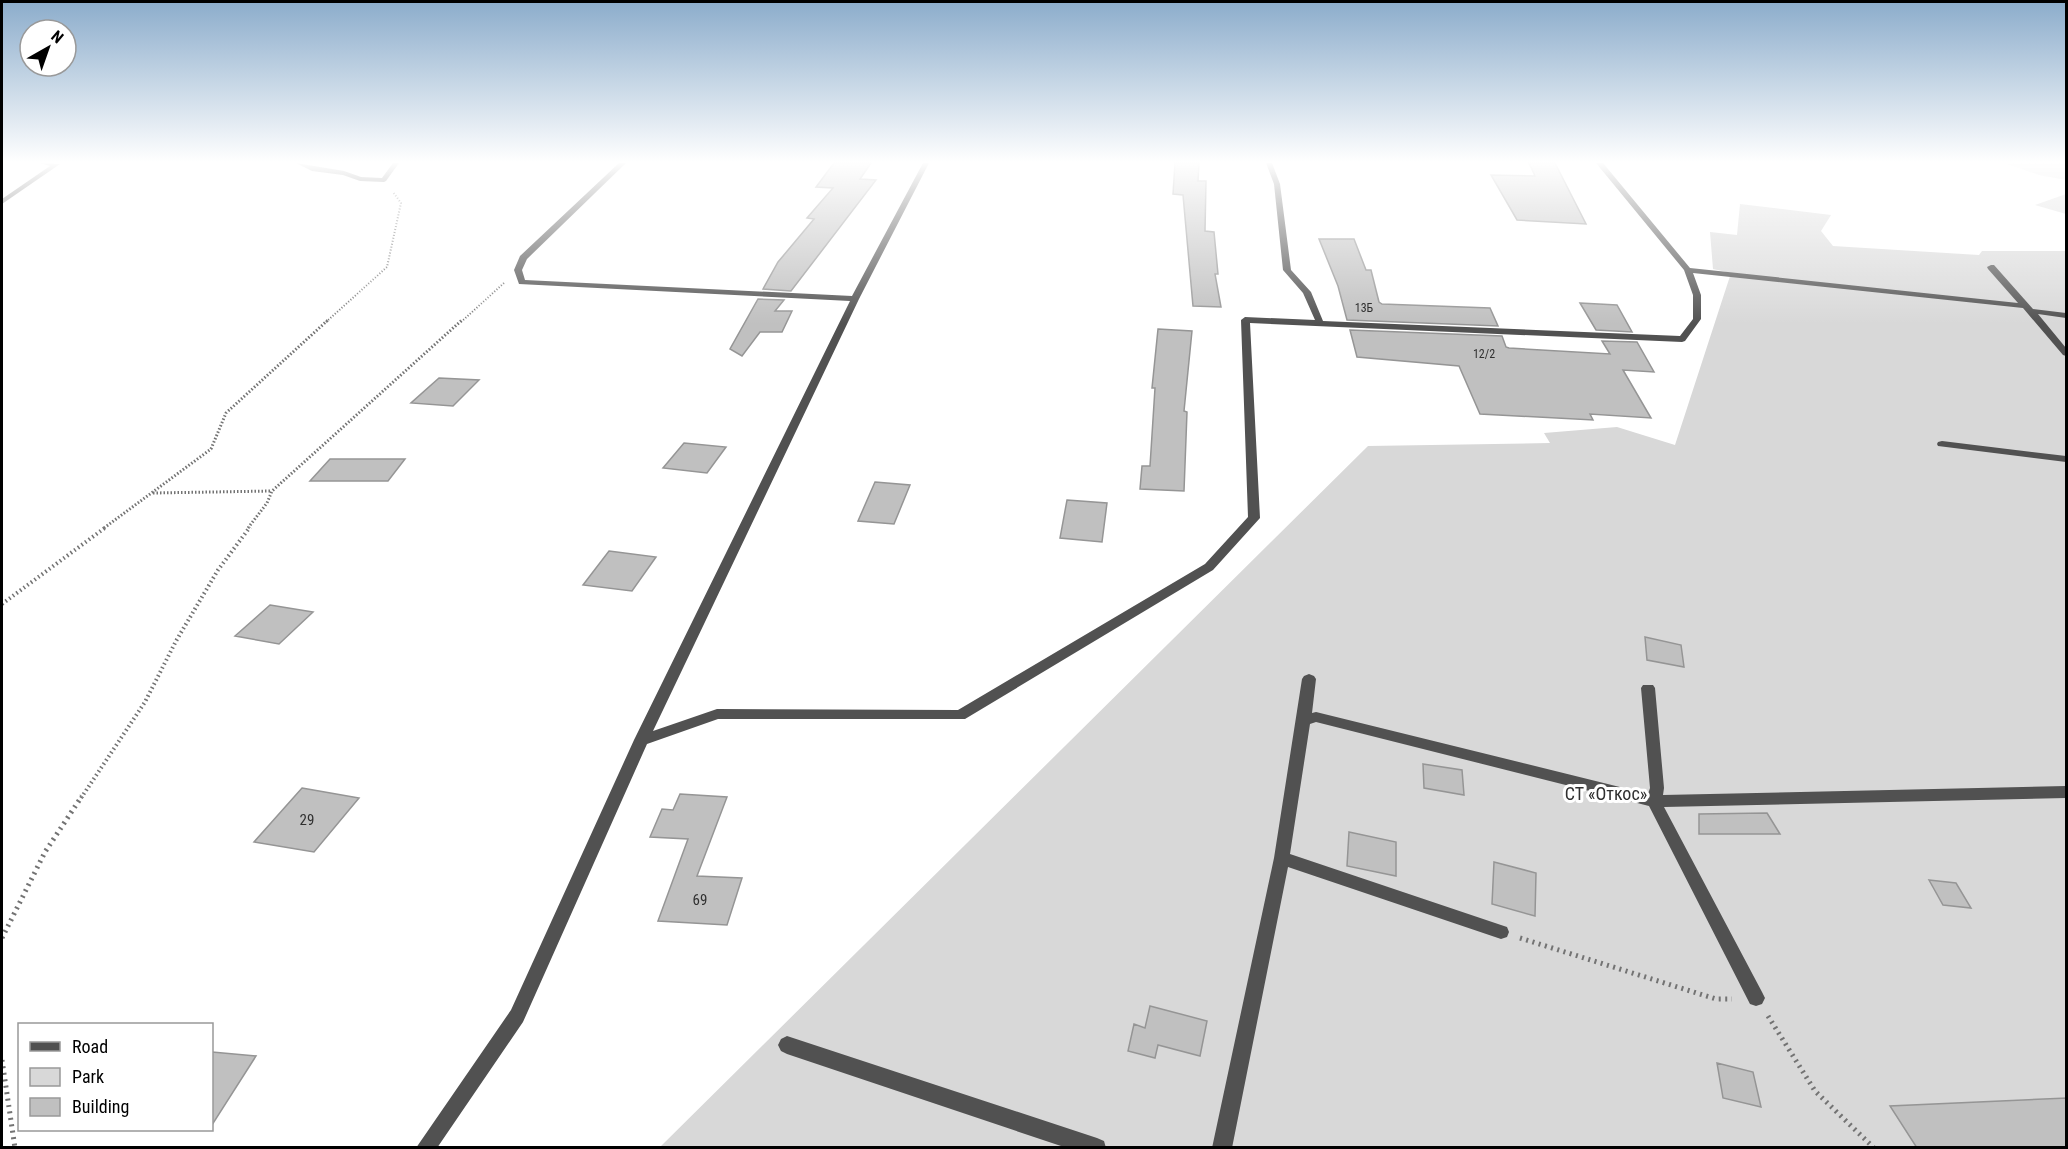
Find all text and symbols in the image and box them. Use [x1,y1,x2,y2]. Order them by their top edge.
north arrow [18,18,78,78]
text: N [47,26,67,47]
house number: 13Б [1355,301,1374,315]
house number: 12/2 [1473,347,1495,361]
park label: СТ «Откос» [1565,783,1647,804]
house number: 29 [300,811,314,829]
house number: 69 [693,891,707,909]
legend [18,1023,213,1131]
text: Road [72,1036,108,1057]
text: Park [72,1066,104,1087]
text: Building [72,1096,129,1117]

